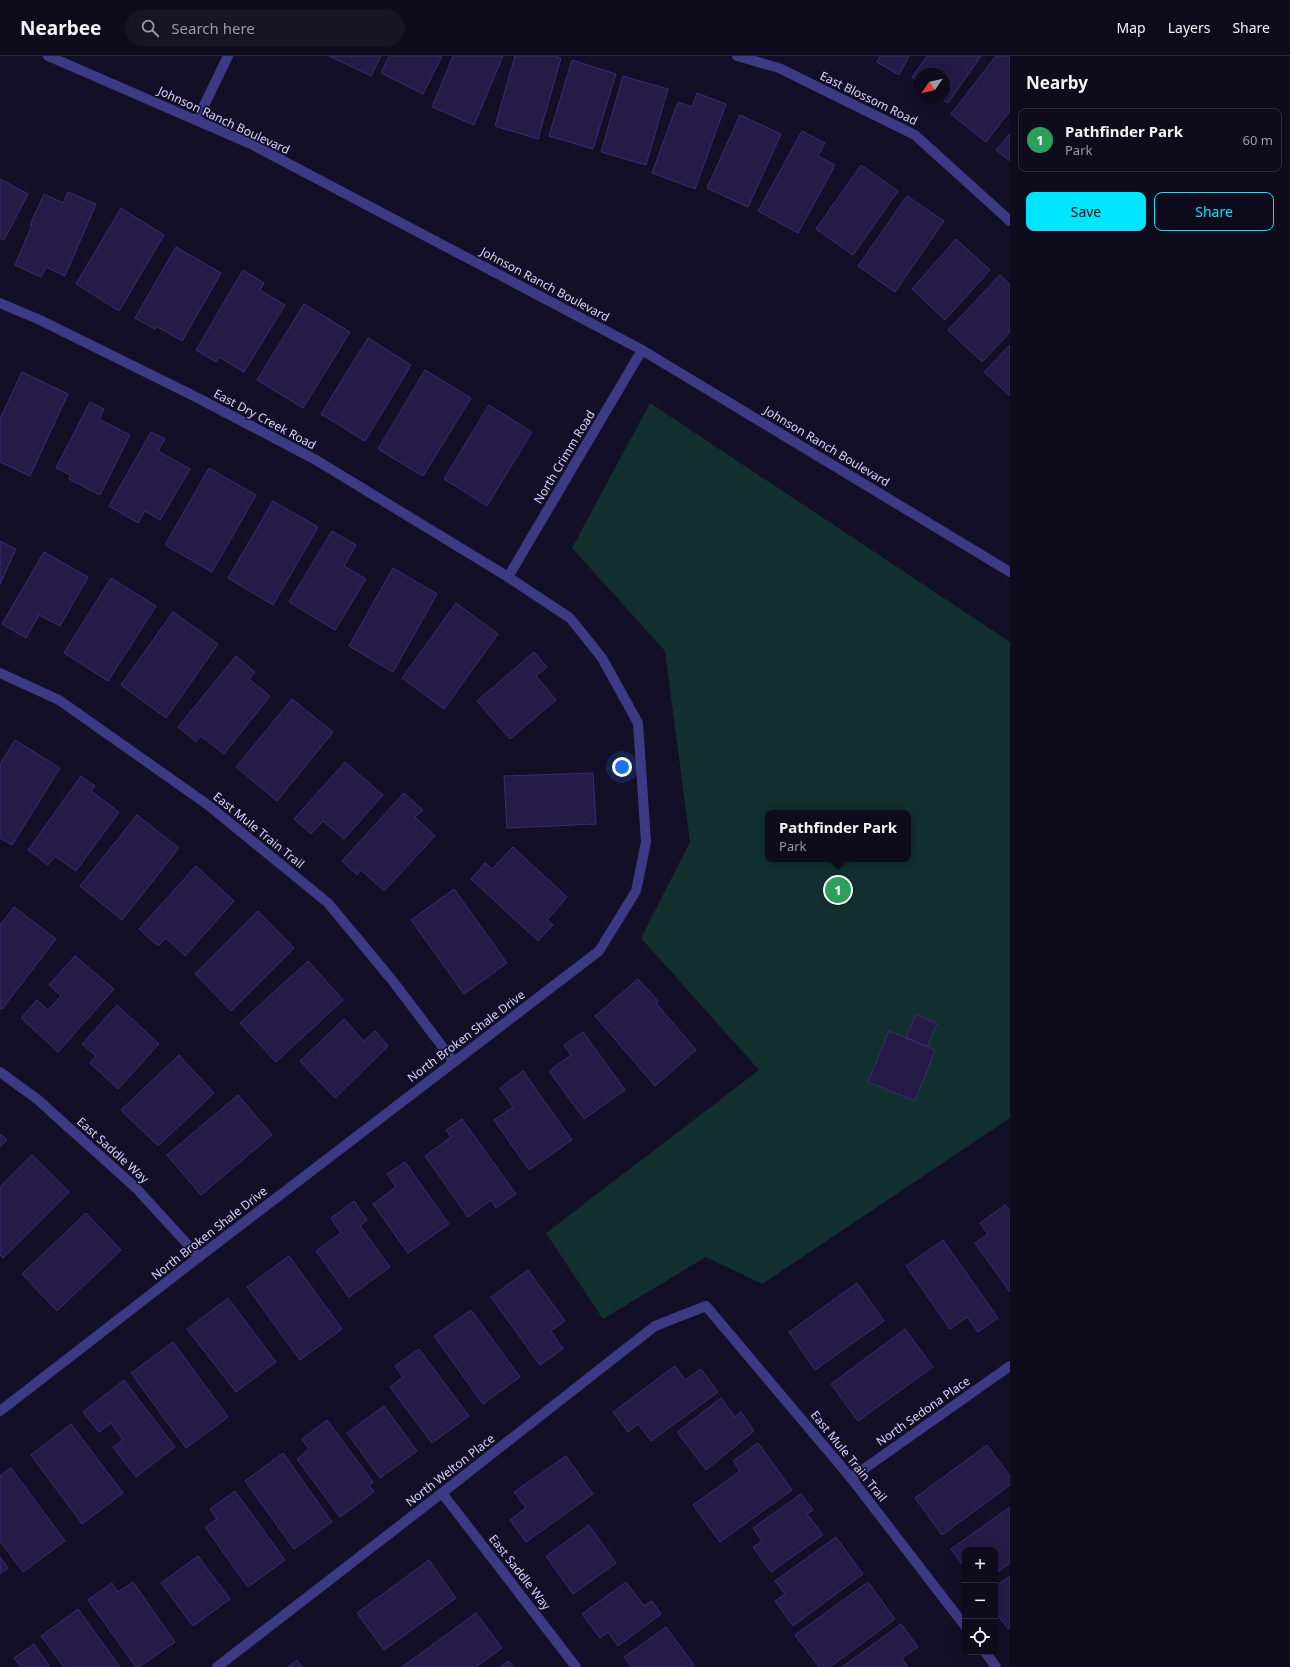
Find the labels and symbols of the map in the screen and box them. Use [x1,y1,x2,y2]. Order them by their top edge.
street label: East Blossom Road [817,67,921,129]
north arrow [914,68,950,104]
street label: Johnson Ranch Boulevard [154,81,293,158]
street label: Johnson Ranch Boulevard [477,242,613,325]
street label: East Dry Creek Road [211,385,319,453]
street label: Johnson Ranch Boulevard [760,401,893,490]
street label: North Crimm Road [529,407,599,507]
your location [612,757,632,777]
street label: East Mule Train Trail [210,788,308,872]
pin: 1 [825,875,851,905]
street label: North Broken Shale Drive [404,986,528,1086]
street label: East Saddle Way [73,1113,153,1187]
street label: North Broken Shale Drive [147,1182,271,1284]
street label: North Sedona Place [873,1372,974,1450]
street label: East Mule Train Trail [807,1407,891,1505]
street label: North Welton Place [402,1430,498,1510]
street label: East Saddle Way [485,1531,555,1614]

